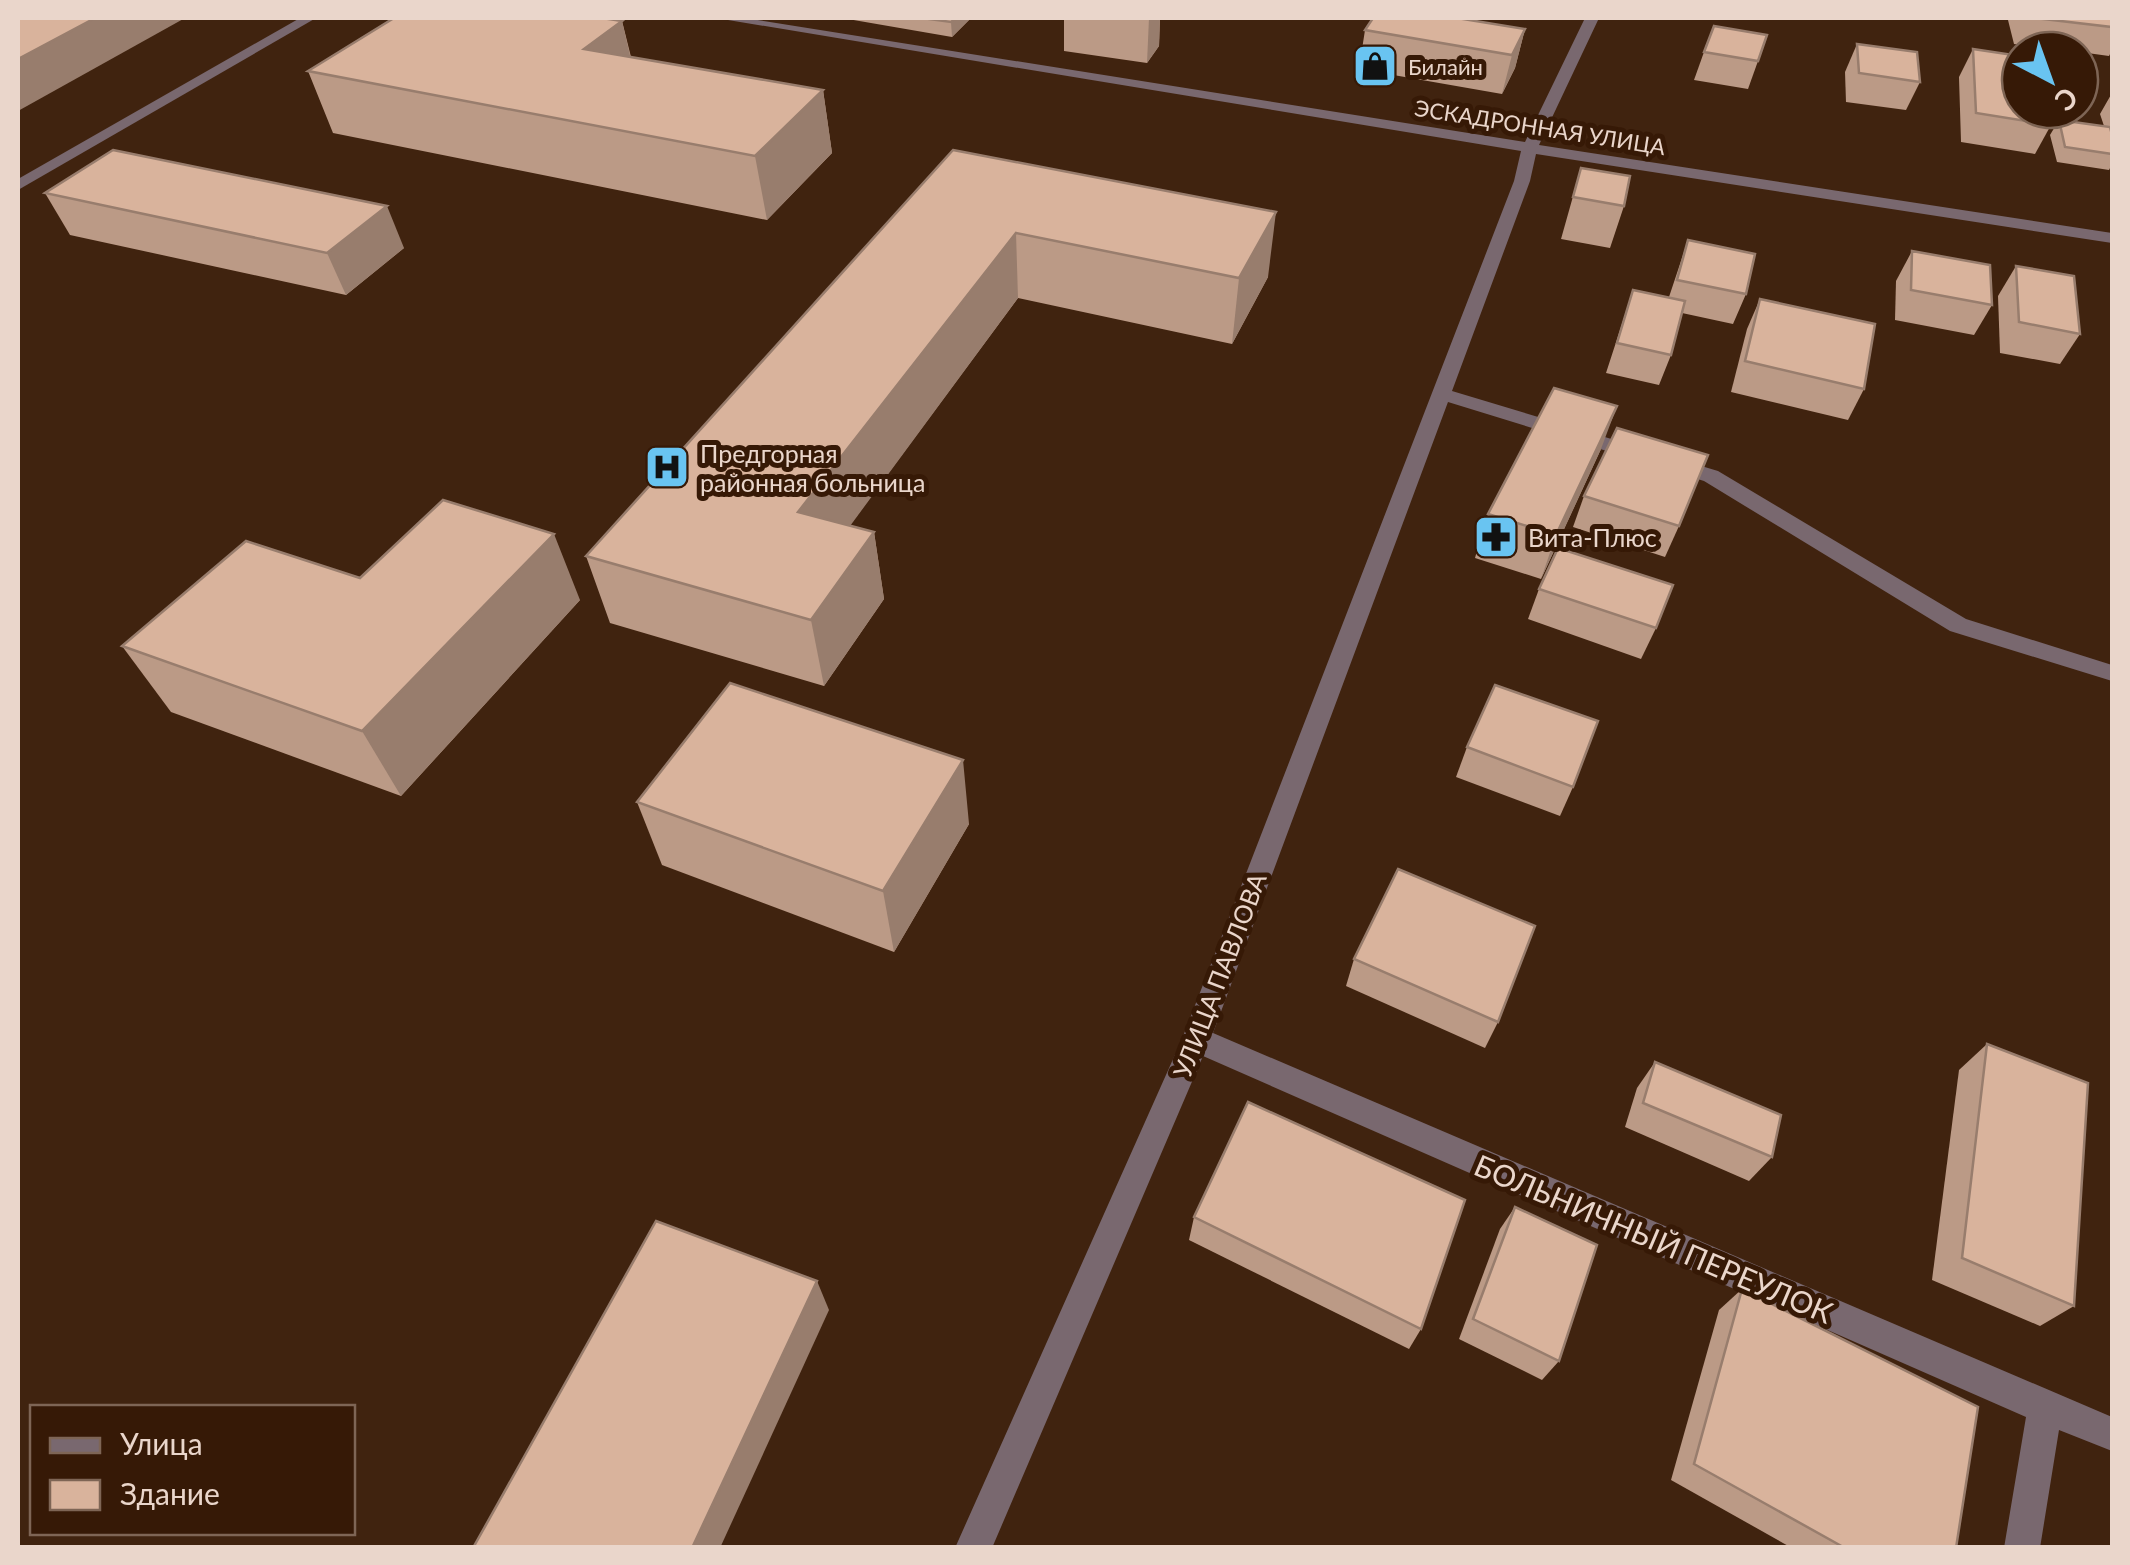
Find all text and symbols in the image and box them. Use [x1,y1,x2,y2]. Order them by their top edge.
north arrow [2000,30,2100,130]
shop icon: Билайн [1352,43,1398,89]
place label: Билайн [1408,53,1483,80]
text: С [2049,81,2085,119]
street label: ЭСКАДРОННАЯ УЛИЦА [1413,94,1667,160]
place label: Предгорная районная больница [700,438,925,497]
hospital icon: Предгорная районная больница [644,444,690,490]
pharmacy icon: Вита-Плюс [1473,514,1519,560]
place label: Вита-Плюс [1528,522,1657,552]
street label: УЛИЦА ПАВЛОВА [1166,868,1272,1081]
street label: БОЛЬНИЧНЫЙ ПЕРЕУЛОК [1469,1146,1839,1330]
legend [30,1405,355,1535]
text: Улица [120,1425,203,1461]
text: Здание [120,1475,220,1511]

